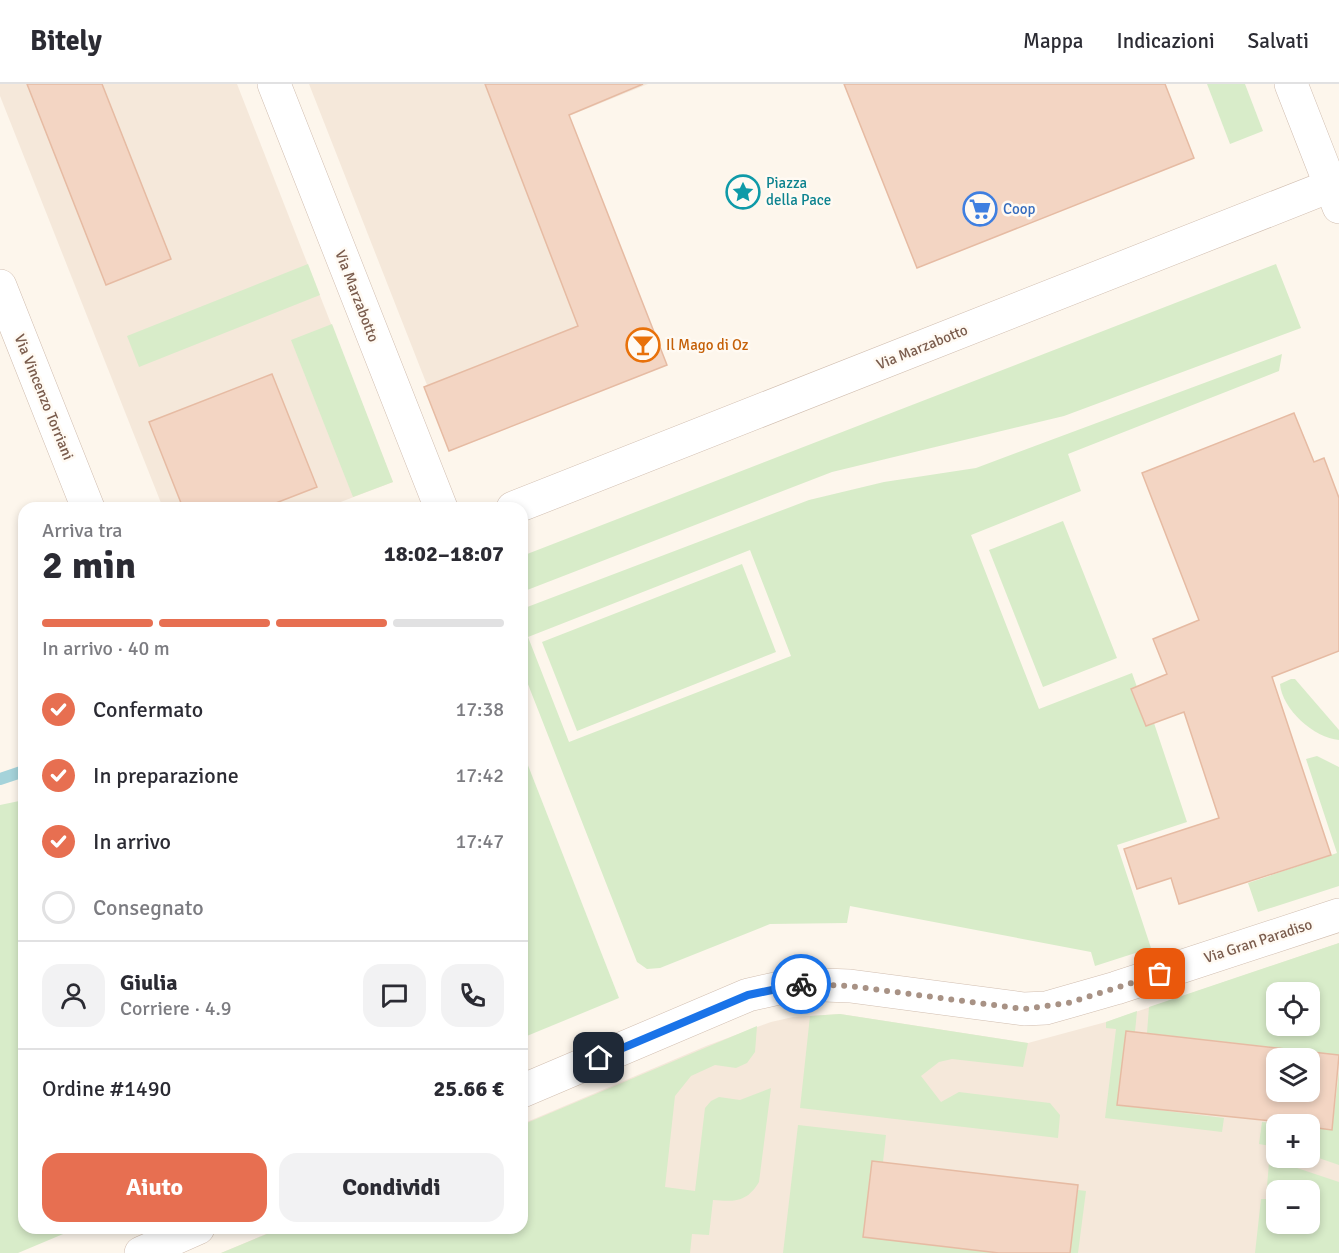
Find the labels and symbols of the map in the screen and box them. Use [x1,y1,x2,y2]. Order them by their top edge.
place icon: Piazza della Pace [725,174,761,210]
place label: Piazza della Pace [766,174,831,209]
supermarket icon: Coop [962,191,998,227]
place label: Coop [1003,200,1036,218]
street label: Via Marzabotto [331,248,383,345]
street label: Via Marzabotto [874,320,971,374]
bar icon: Il Mago di Oz [625,327,661,363]
street label: Via Vincenzo Torriani [11,332,77,462]
place label: Il Mago di Oz [666,336,749,354]
street label: Via Gran Paradiso [1202,915,1315,967]
pin [1134,948,1185,999]
courier [771,954,831,1014]
pin [573,1032,624,1083]

